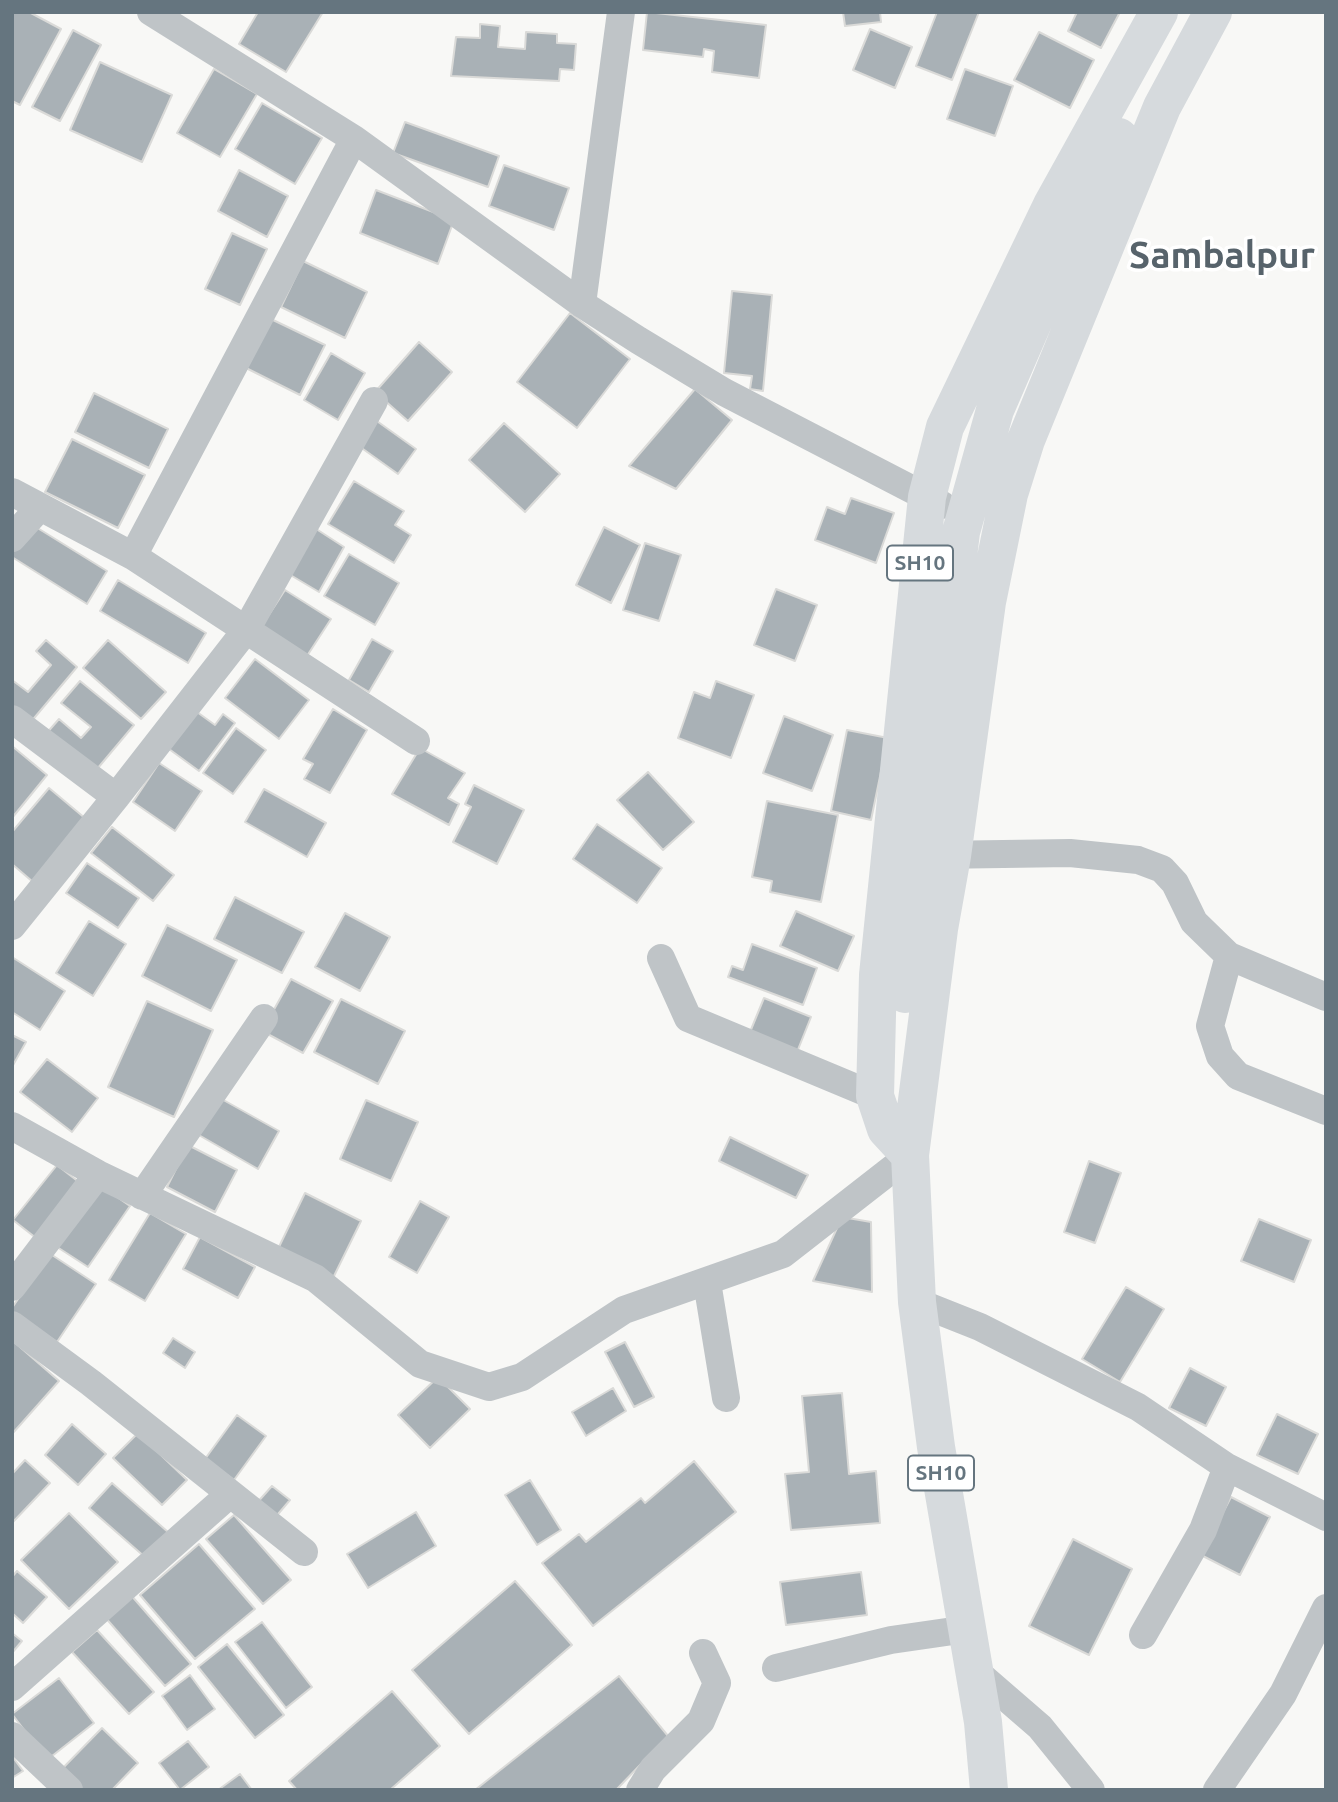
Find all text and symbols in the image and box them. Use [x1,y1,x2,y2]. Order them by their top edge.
district label: Sambalpur [1129,234,1315,278]
road number: SH10 [887,546,953,580]
road number: SH10 [908,1456,974,1490]

